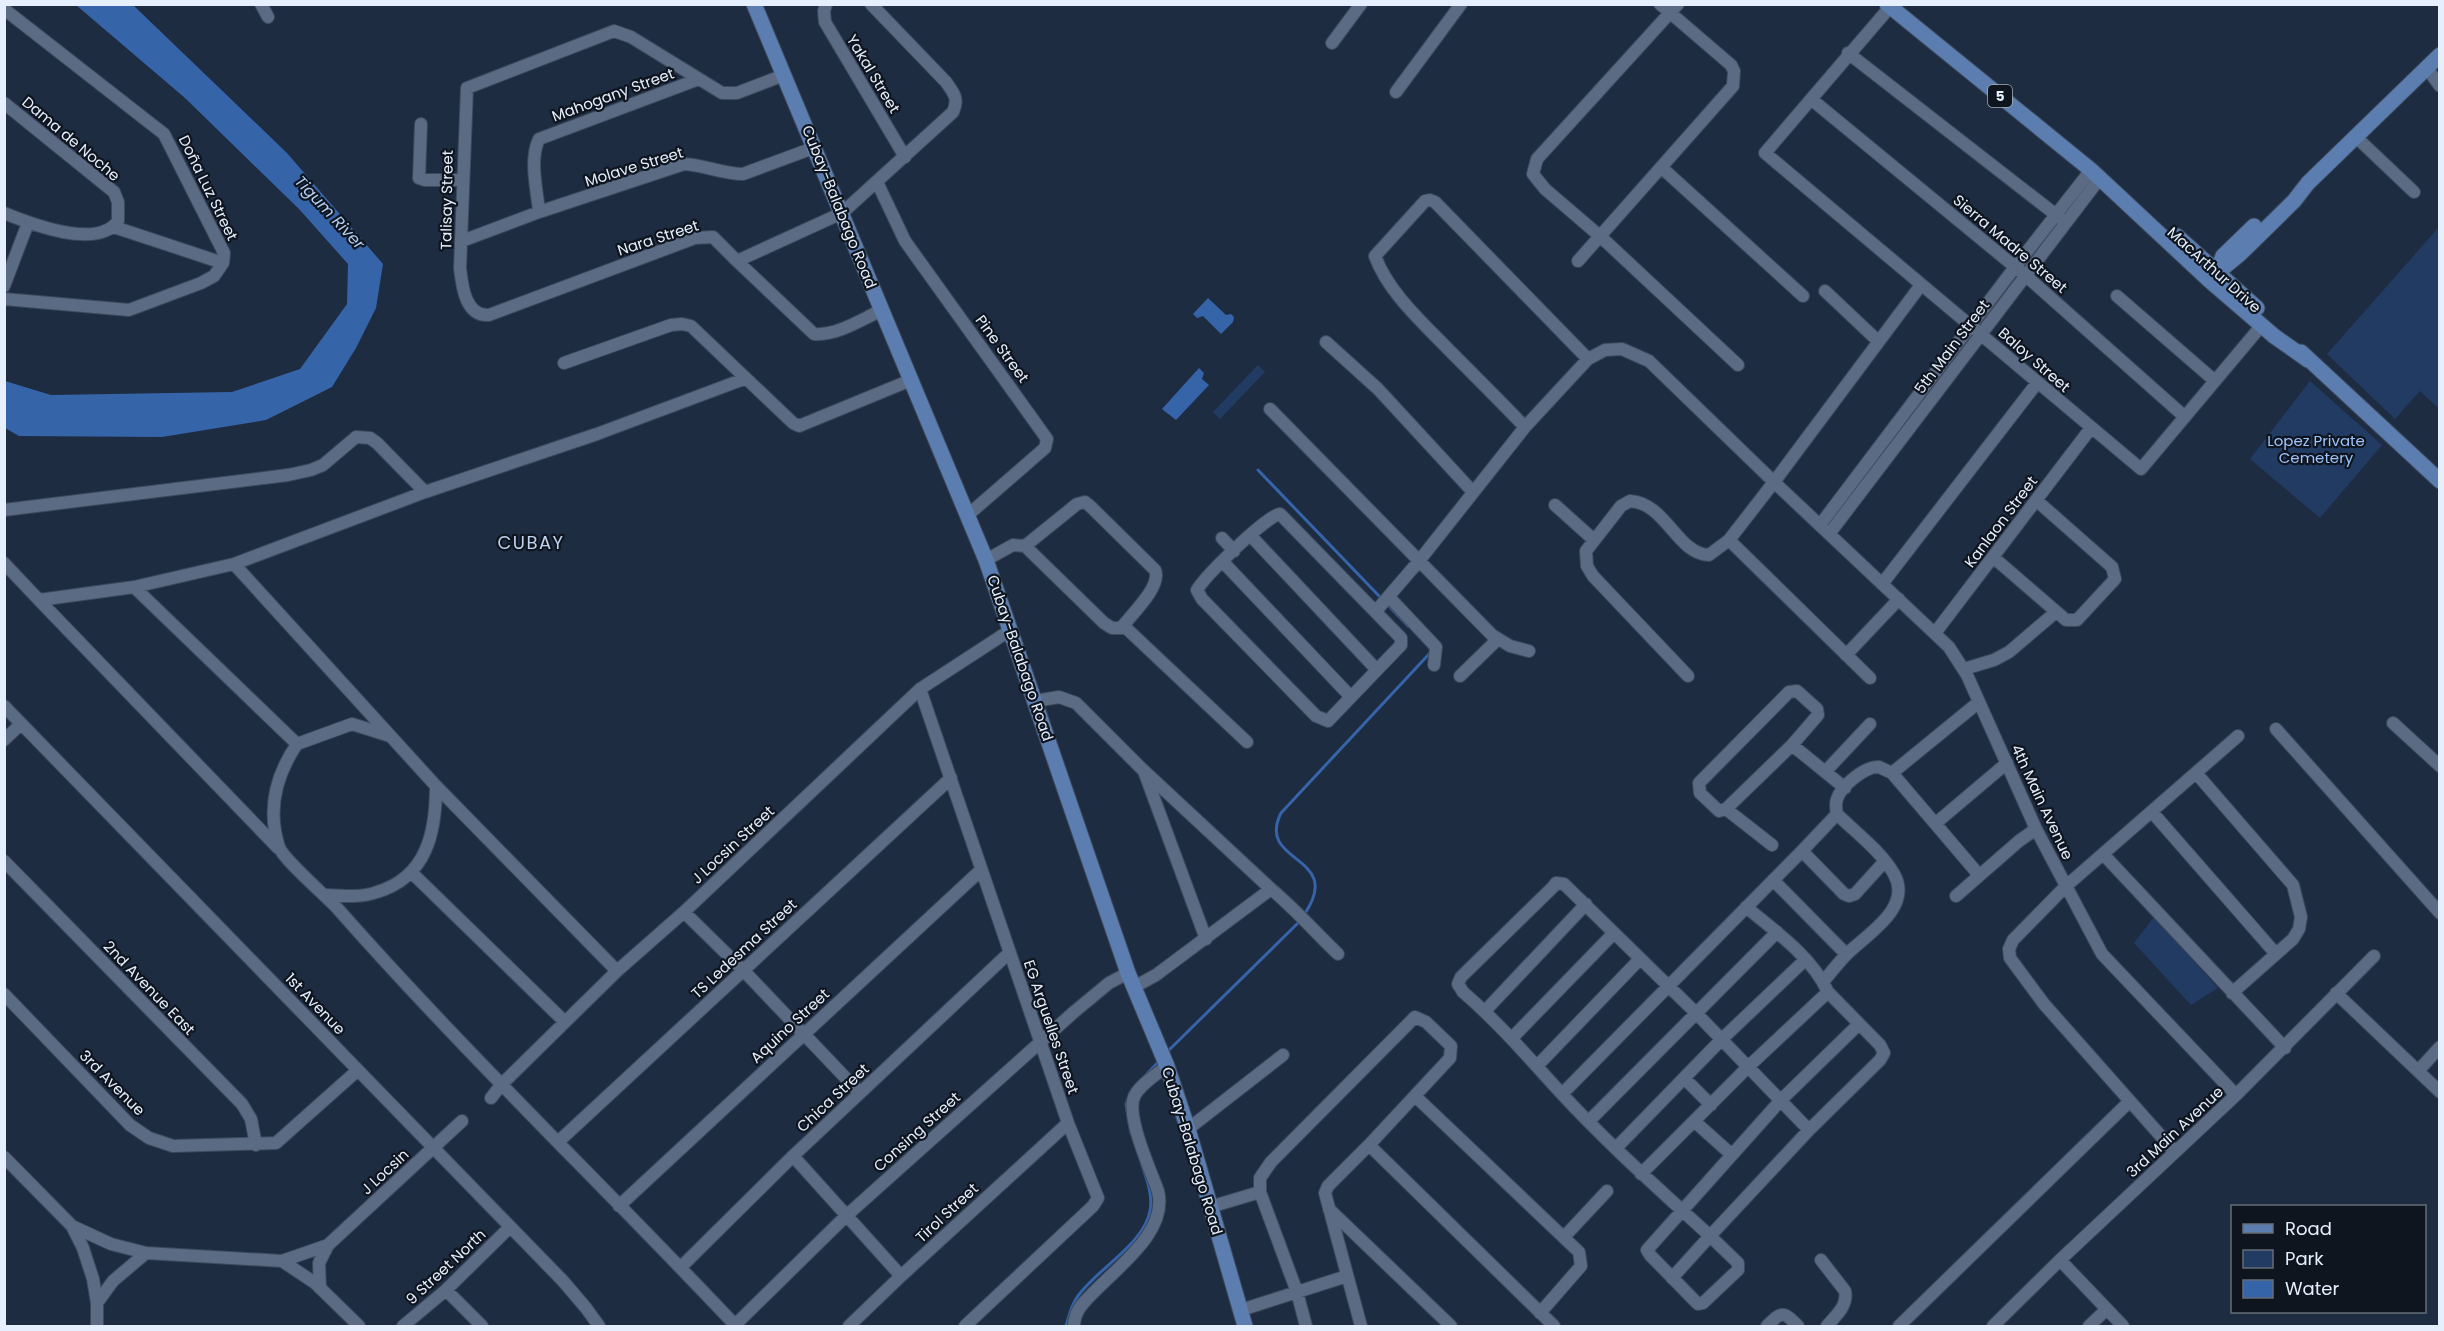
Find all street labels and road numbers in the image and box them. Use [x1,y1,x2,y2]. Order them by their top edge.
street label: Yakal Street [842,30,905,117]
street label: Mahogany Street [549,63,677,126]
road number: 5 [1988,85,2012,107]
street label: Dama de Noche [18,91,125,186]
street label: Cubay-Balabago Road [797,122,882,292]
street label: Doña Luz Street [174,132,243,244]
street label: Molave Street [582,142,686,191]
street label: Talisay Street [435,150,458,250]
street label: Sierra Madre Street [1949,190,2072,298]
street label: Nara Street [614,215,701,261]
street label: MacArthur Drive [2163,222,2266,317]
street label: 5th Main Street [1909,295,1994,398]
street label: Pine Street [971,310,1034,387]
street label: Baloy Street [1994,323,2075,397]
street label: Kanlaon Street [1959,472,2042,572]
street label: Cubay-Balabago Road [982,572,1059,744]
street label: 4th Main Avenue [2006,741,2078,863]
street label: J Locsin Street [687,801,779,889]
street label: TS Ledesma Street [686,894,801,1003]
street label: 2nd Avenue East [99,936,200,1039]
street label: EG Arguelles Street [1019,957,1084,1097]
street label: 1st Avenue [281,968,350,1039]
street label: Aquino Street [746,984,834,1068]
street label: 3rd Avenue [75,1045,150,1120]
street label: Chica Street [792,1059,873,1137]
street label: Cubay-Balabago Road [1157,1064,1228,1237]
street label: 3rd Main Avenue [2122,1081,2228,1182]
street label: Consing Street [869,1087,965,1176]
street label: J Locsin [356,1144,413,1199]
street label: Tirol Street [911,1178,983,1247]
street label: 9 Street North [401,1224,490,1309]

